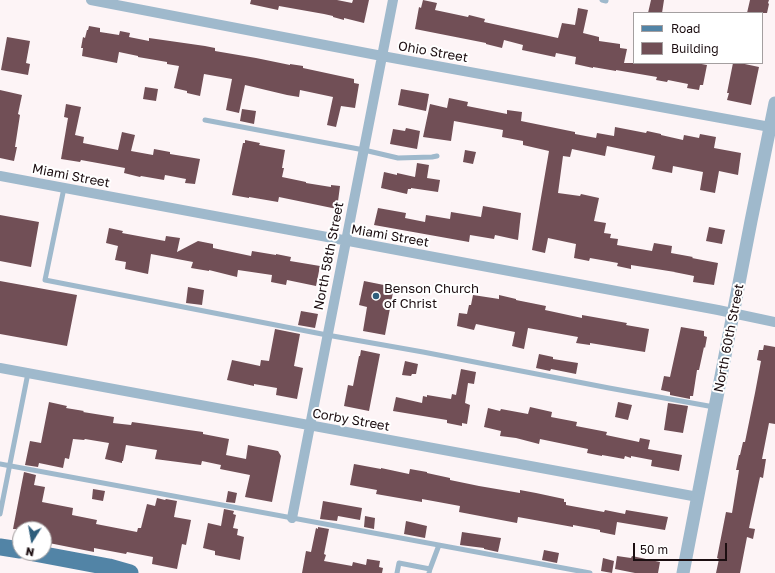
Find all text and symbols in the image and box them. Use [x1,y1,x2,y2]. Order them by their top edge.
legend [633,12,763,64]
text: Road [671,21,700,36]
street label: Ohio Street [397,38,469,66]
text: Building [671,41,719,56]
street label: Miami Street [31,161,111,191]
street label: North 58th Street [311,201,347,311]
street label: Miami Street [350,221,430,251]
place label: Benson Church of Christ [384,281,479,312]
street label: North 60th Street [711,282,747,394]
marker: Benson Church of Christ [371,291,381,301]
street label: Corby Street [311,406,391,434]
north arrow [12,521,52,561]
scale bar [635,535,729,561]
text: 50 m [640,542,668,557]
text: N [24,545,35,559]

